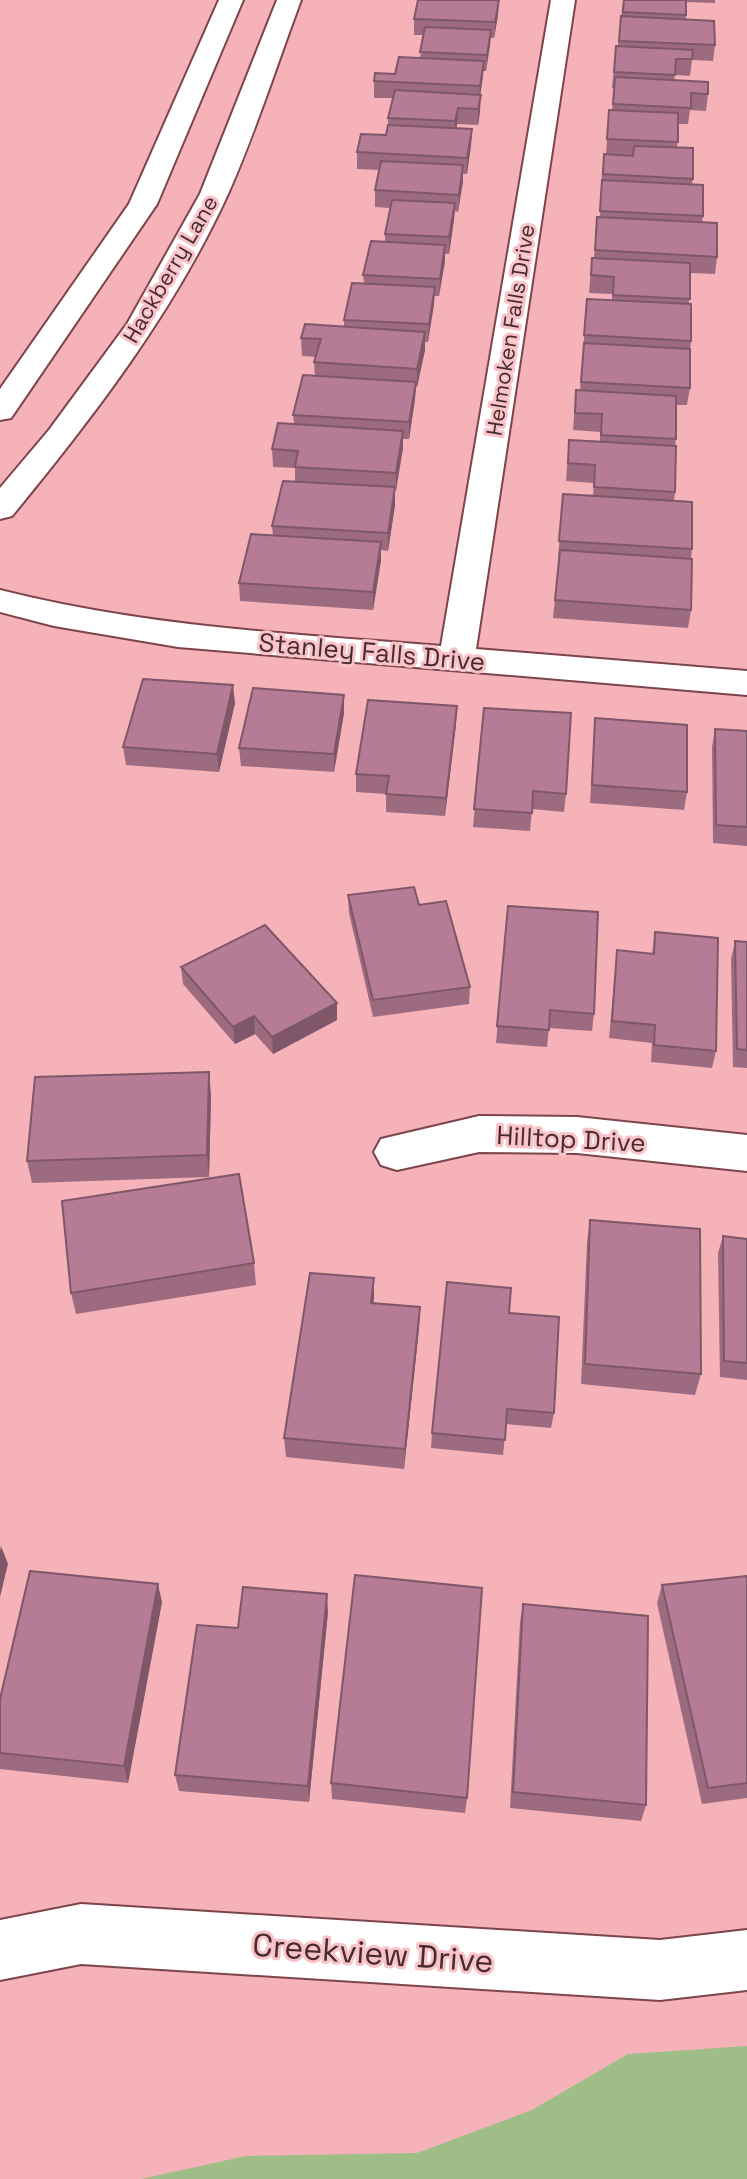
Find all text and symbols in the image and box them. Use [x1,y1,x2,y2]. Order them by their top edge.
street label: Hackberry Lane [116,190,224,348]
street label: Helmoken Falls Drive [479,222,541,438]
street label: Stanley Falls Drive [257,625,487,679]
street label: Hilltop Drive [495,1118,647,1160]
street label: Creekview Drive [251,1925,495,1981]

